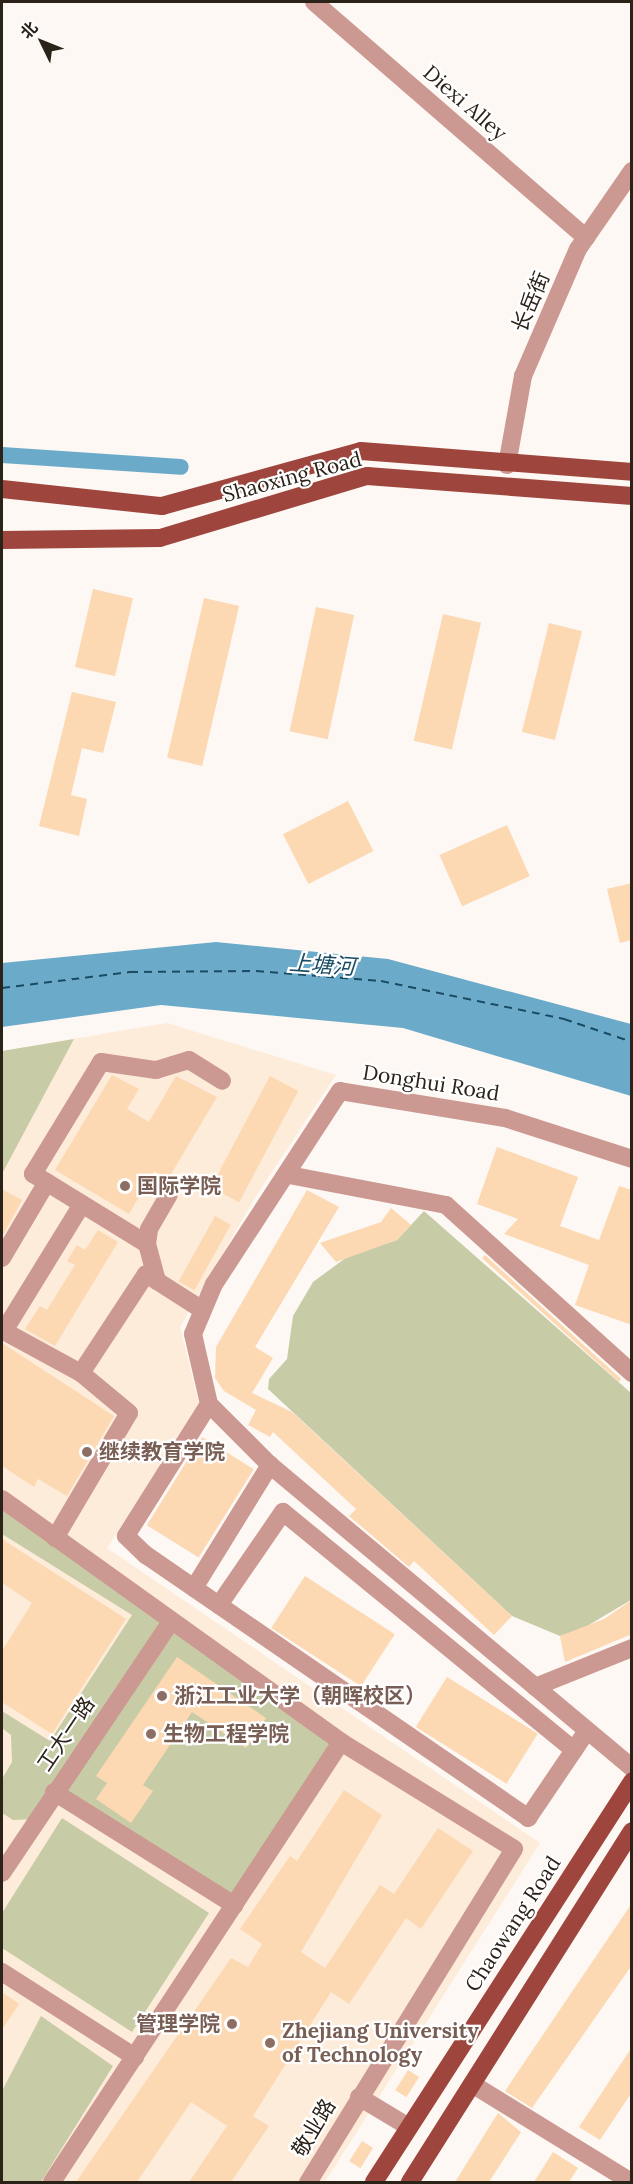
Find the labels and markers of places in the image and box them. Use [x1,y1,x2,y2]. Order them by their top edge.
place label: 国际学院 [137,1173,221,1199]
marker: 国际学院 [118,1179,132,1193]
place label: 继续教育学院 [99,1439,225,1465]
marker: 继续教育学院 [80,1445,94,1459]
place label: 浙江工业大学（朝晖校区） [174,1683,426,1709]
marker: 浙江工业大学（朝晖校区） [155,1689,169,1703]
place label: 生物工程学院 [163,1721,289,1747]
marker: 生物工程学院 [144,1727,158,1741]
place label: 管理学院 [136,2011,220,2037]
marker: 管理学院 [225,2017,239,2031]
place label: Zhejiang University of Technology [282,2018,479,2068]
marker: Zhejiang University of Technology [263,2036,277,2050]

